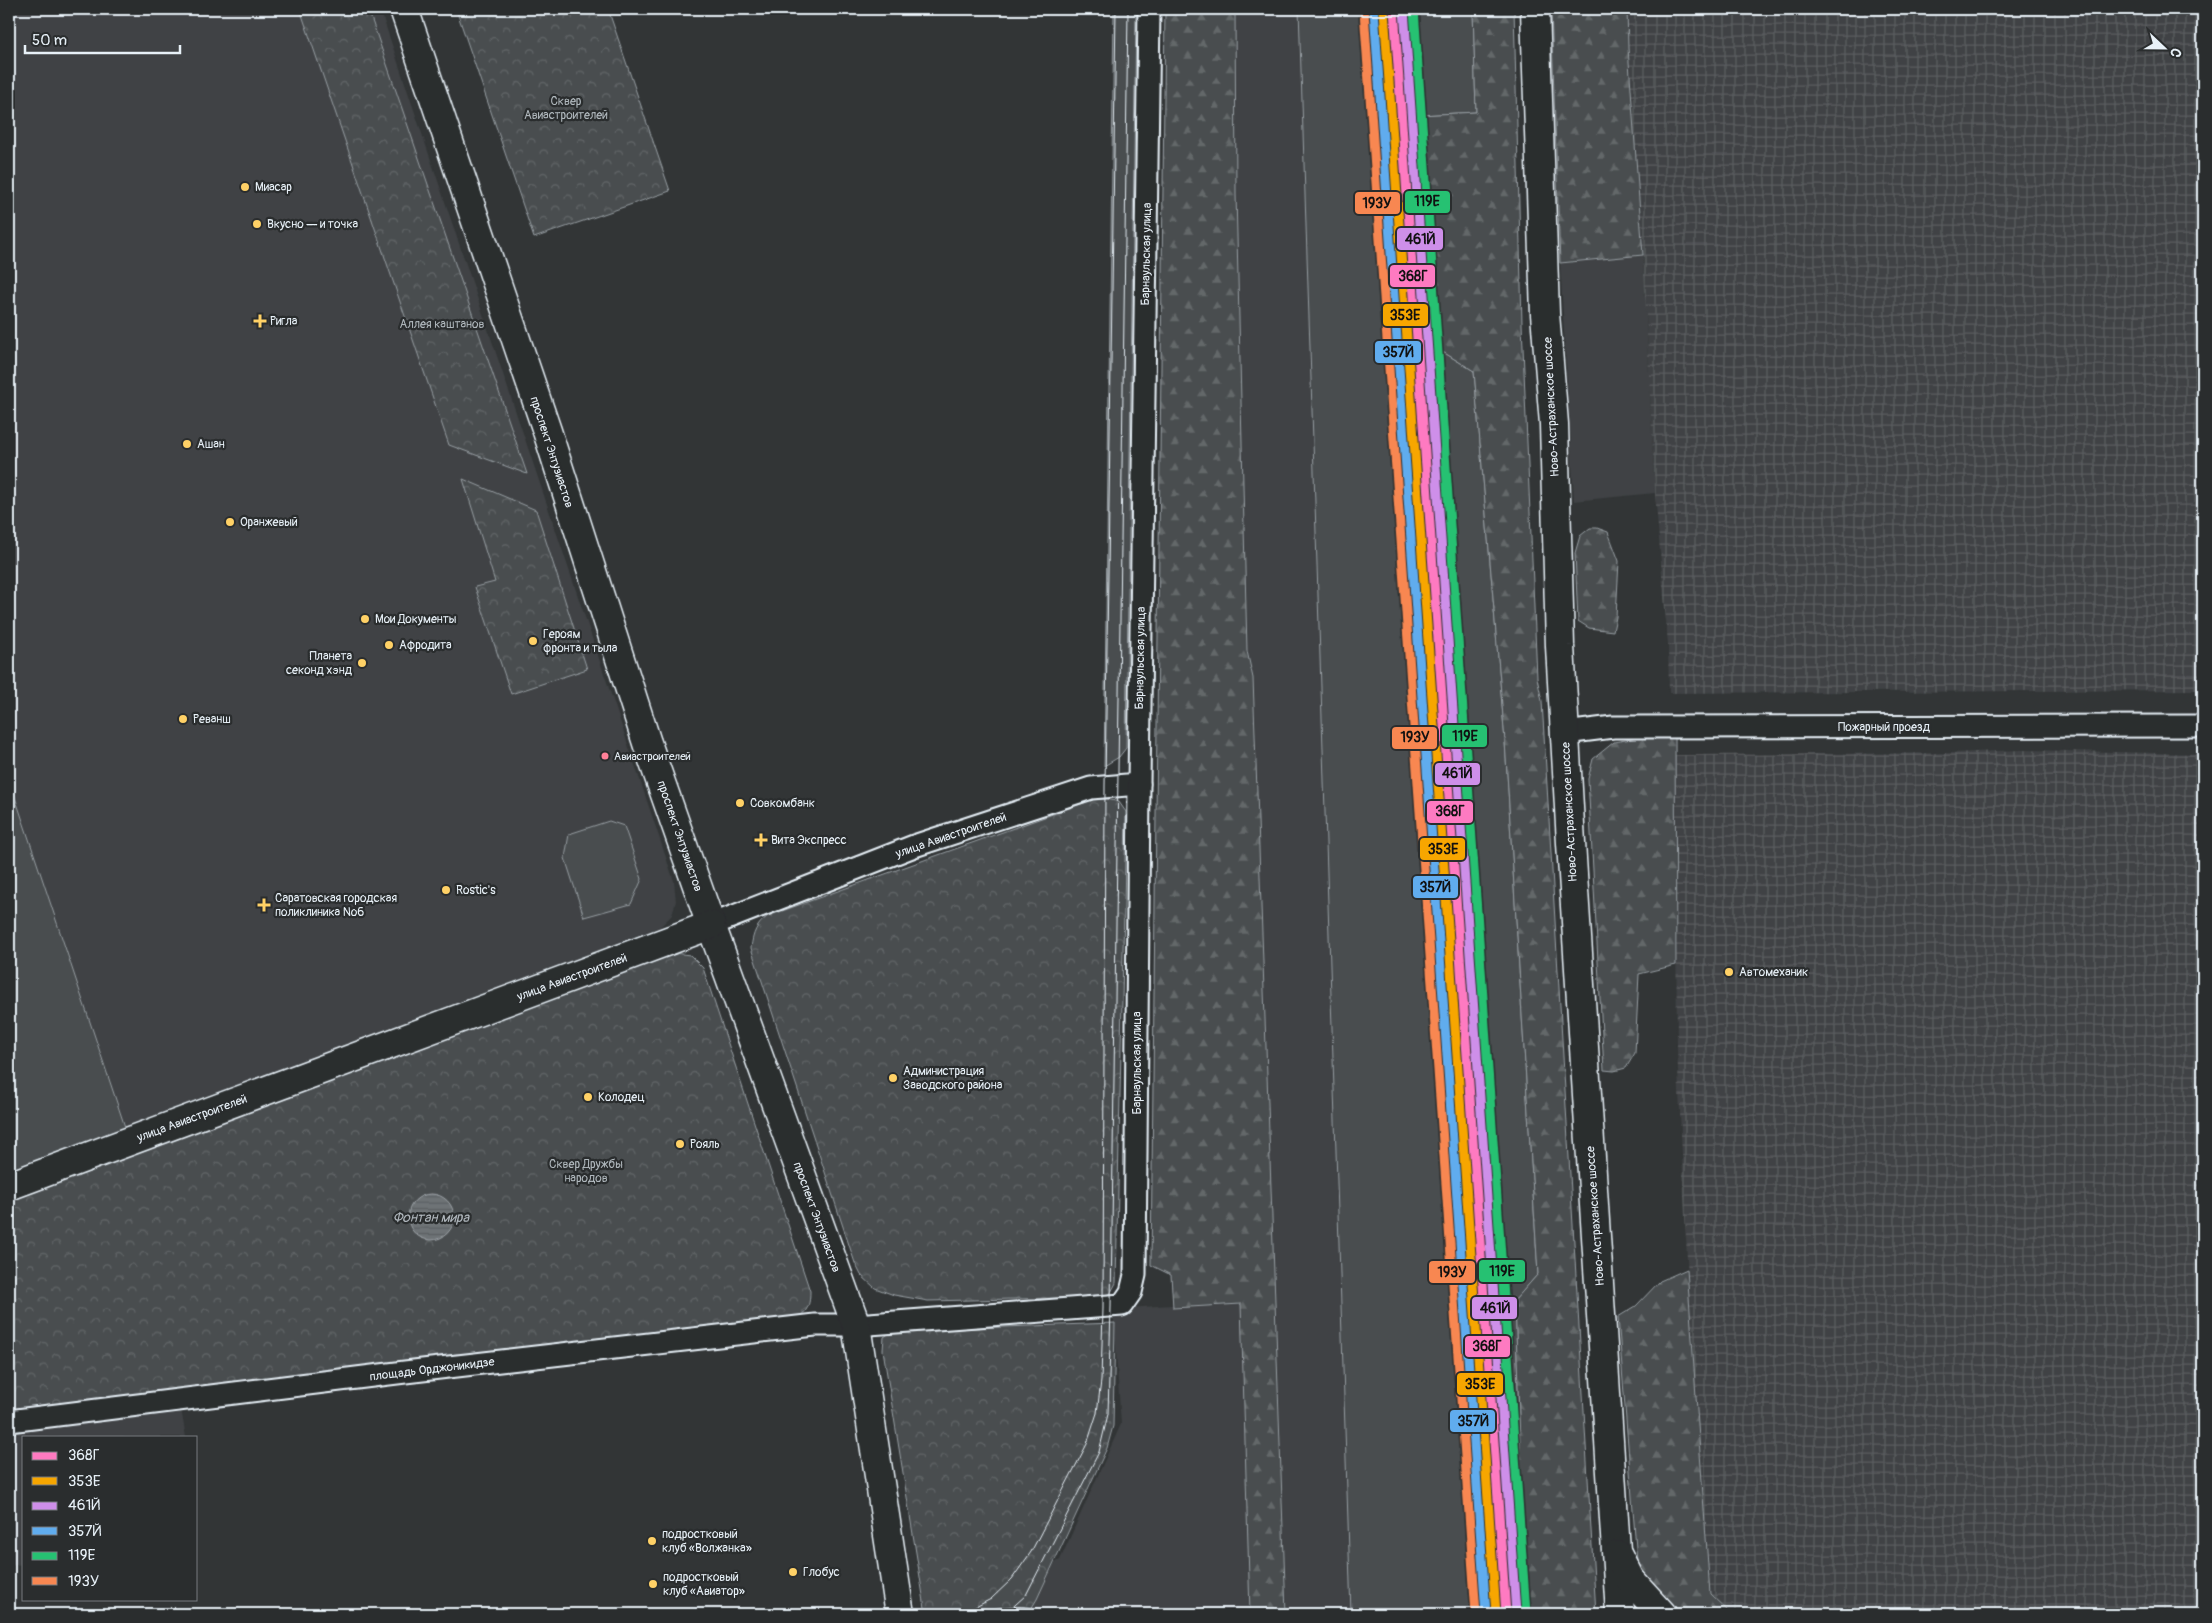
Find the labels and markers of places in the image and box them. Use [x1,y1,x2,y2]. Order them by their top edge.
place label: Миасар [255,180,292,195]
marker: Миасар [239,181,251,193]
place label: Вкусно — и точка [267,217,359,232]
marker: Вкусно — и точка [251,218,263,230]
place label: Ригла [270,314,298,329]
marker: Ригла [254,315,266,327]
place label: Ашан [197,437,225,452]
marker: Ашан [181,438,193,450]
place label: Оранжевый [240,515,298,530]
marker: Оранжевый [224,516,236,528]
place label: Мои Документы [375,612,457,627]
marker: Мои Документы [359,613,371,625]
place label: Героям фронта и тыла [543,627,618,656]
marker: Героям фронта и тыла [527,635,539,647]
place label: Афродита [399,638,452,653]
marker: Афродита [383,639,395,651]
place label: Планета секонд хэнд [286,649,353,678]
marker: Планета секонд хэнд [356,657,368,669]
place label: Реванш [193,712,231,727]
marker: Реванш [177,713,189,725]
place label: Авиастроителей [614,750,691,763]
marker: Авиастроителей [600,751,610,761]
place label: Совкомбанк [750,796,815,811]
marker: Совкомбанк [734,797,746,809]
place label: Вита Экспресс [771,833,847,848]
marker: Вита Экспресс [755,834,767,846]
place label: Rostic's [456,883,496,898]
marker: Rostic's [440,884,452,896]
place label: Саратовская городская поликлиника №6 [275,891,397,920]
marker: Саратовская городская поликлиника №6 [257,898,271,912]
place label: Автомеханик [1739,965,1808,980]
marker: Автомеханик [1723,966,1735,978]
place label: Администрация Заводского района [903,1064,1003,1093]
marker: Администрация Заводского района [887,1072,899,1084]
place label: Колодец [598,1090,645,1105]
marker: Колодец [582,1091,594,1103]
place label: Рояль [690,1137,720,1152]
marker: Рояль [674,1138,686,1150]
place label: подростковый клуб «Волжанка» [662,1527,752,1556]
marker: подростковый клуб «Волжанка» [646,1535,658,1547]
place label: Глобус [803,1565,840,1580]
marker: Глобус [787,1566,799,1578]
place label: подростковый клуб «Авиатор» [663,1570,745,1599]
marker: подростковый клуб «Авиатор» [647,1578,659,1590]

